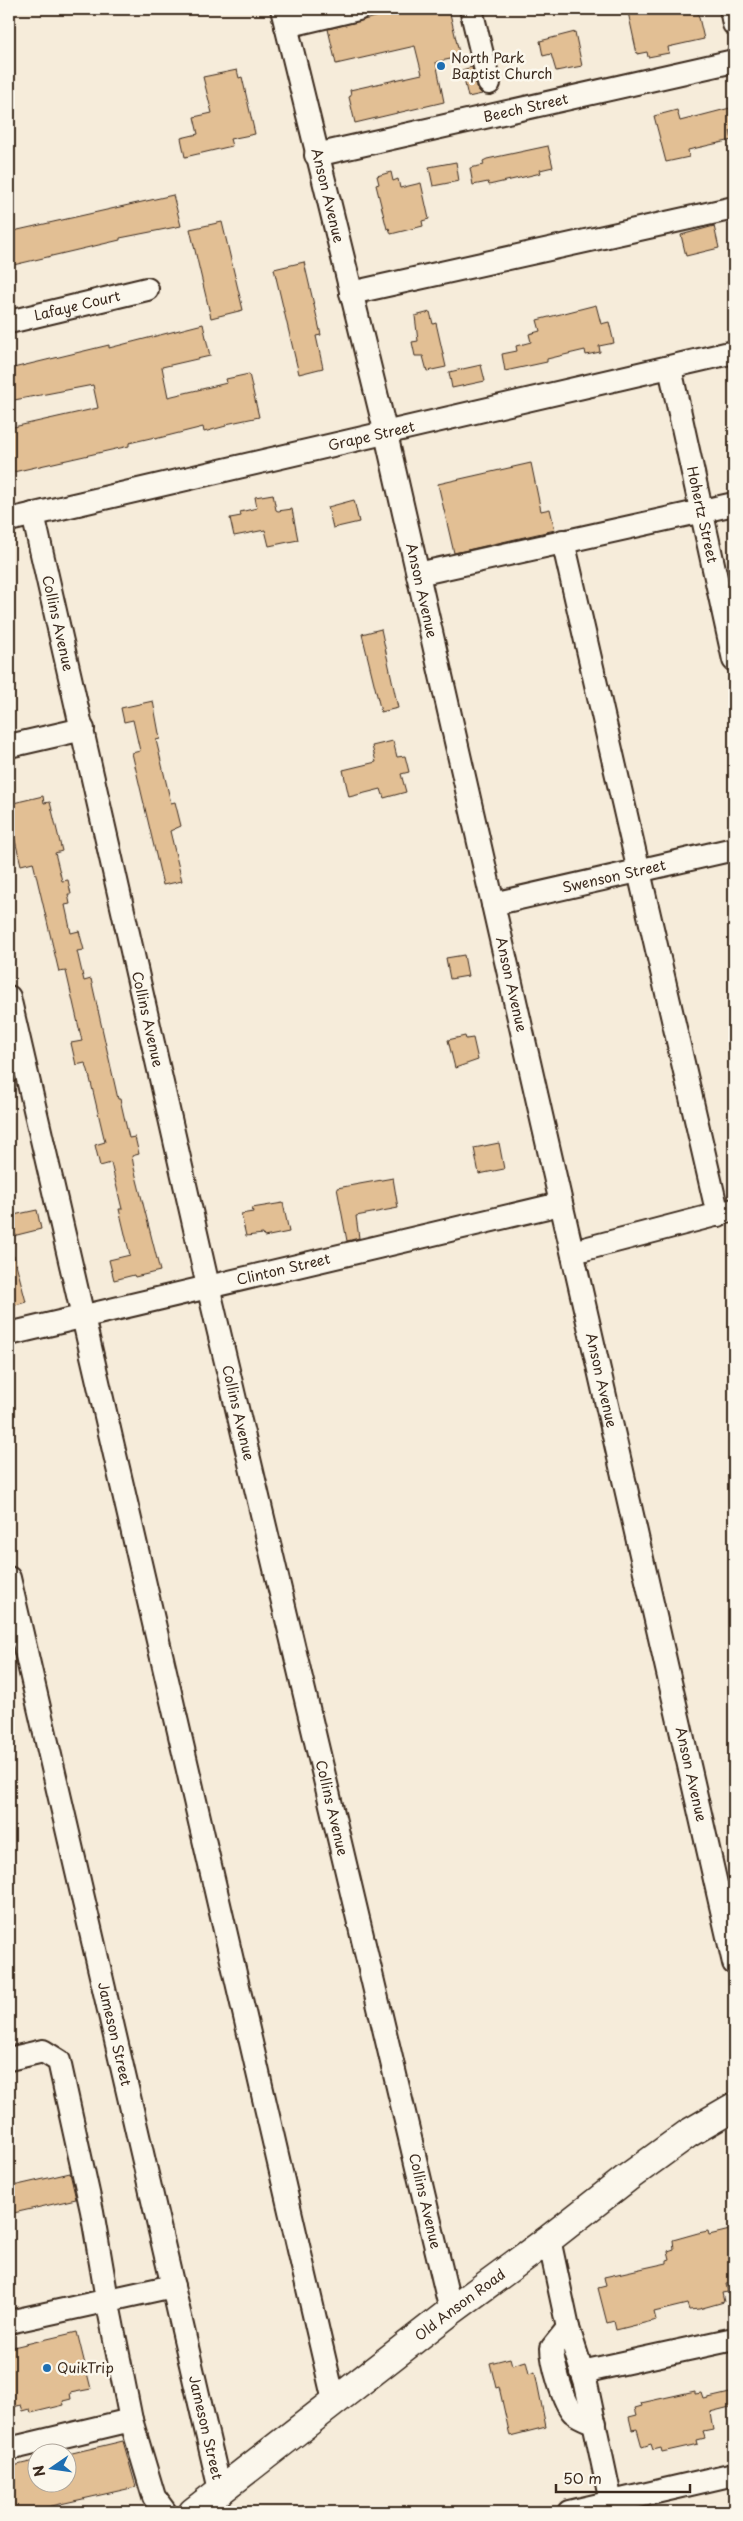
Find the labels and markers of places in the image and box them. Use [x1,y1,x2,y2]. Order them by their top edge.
place label: North Park Baptist Church [451,47,552,84]
marker: North Park Baptist Church [435,60,447,72]
place label: QuikTrip [57,2357,114,2378]
marker: QuikTrip [41,2362,53,2374]

